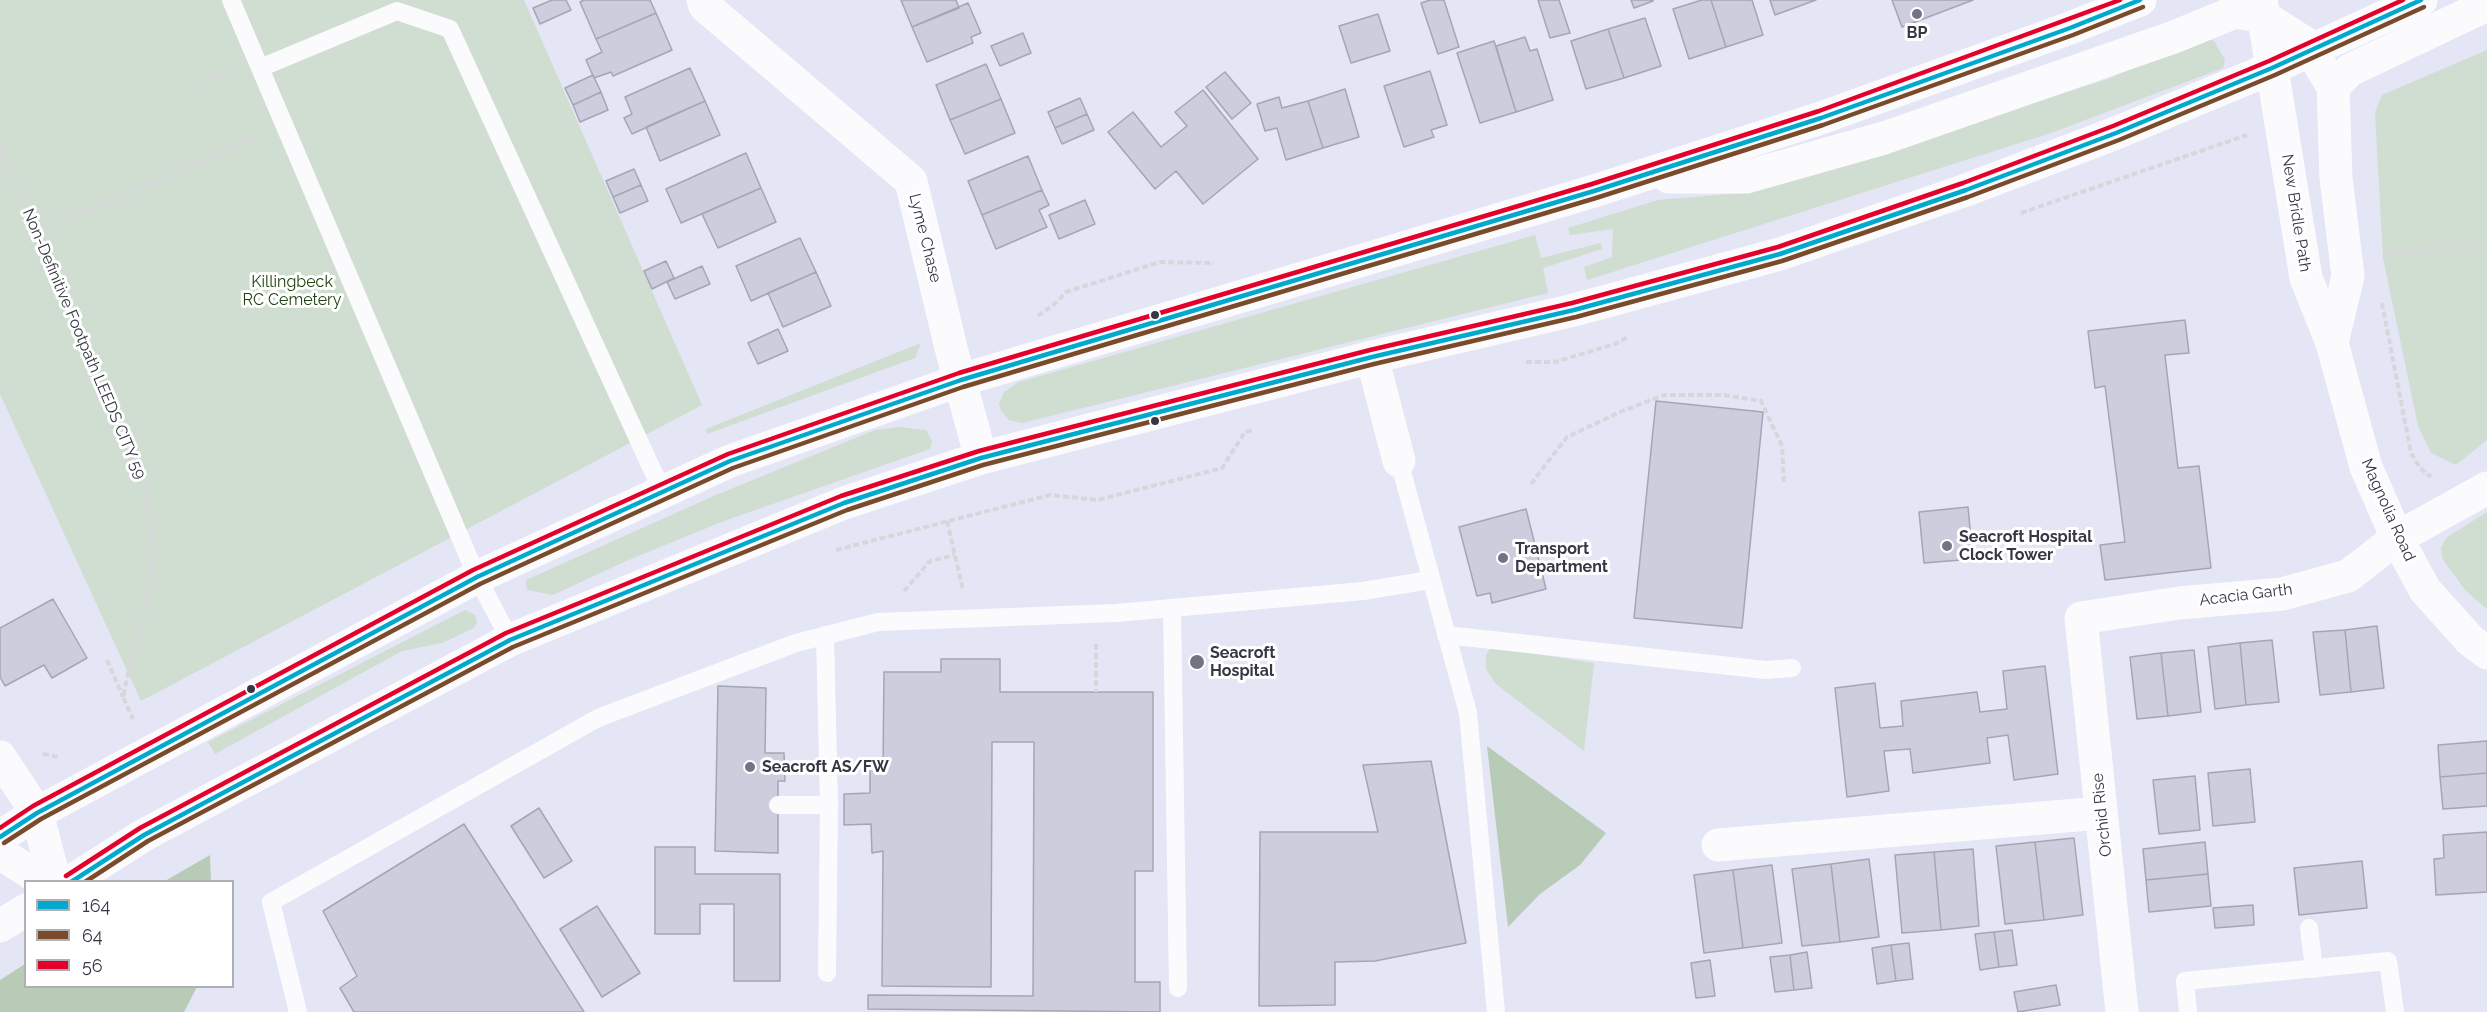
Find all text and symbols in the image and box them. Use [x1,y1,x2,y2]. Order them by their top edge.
marker: BP [1910,7,1924,21]
place label: BP [1907,23,1927,43]
street label: New Bridle Path [2277,153,2315,273]
street label: Lyme Chase [905,192,945,284]
street label: Non-Definitive Footpath LEEDS CITY 59 [18,206,150,482]
park label: Killingbeck RC Cemetery [243,272,341,310]
unlabelled marker [1149,309,1161,321]
unlabelled marker [1149,415,1161,427]
street label: Magnolia Road [2357,456,2419,564]
place label: Seacroft Hospital Clock Tower [1959,527,2092,565]
place label: Transport Department [1515,539,1608,577]
marker: Seacroft Hospital Clock Tower [1940,539,1954,553]
marker: Transport Department [1496,551,1510,565]
street label: Acacia Garth [2198,580,2294,610]
place label: Seacroft Hospital [1210,643,1275,681]
marker: Seacroft Hospital [1188,653,1206,671]
unlabelled marker [245,683,257,695]
place label: Seacroft AS/FW [762,757,889,777]
marker: Seacroft AS/FW [743,760,757,774]
street label: Orchid Rise [2088,772,2116,858]
legend [24,880,234,988]
text: 164 [82,895,110,916]
text: 64 [82,925,103,946]
text: 56 [82,955,103,976]

